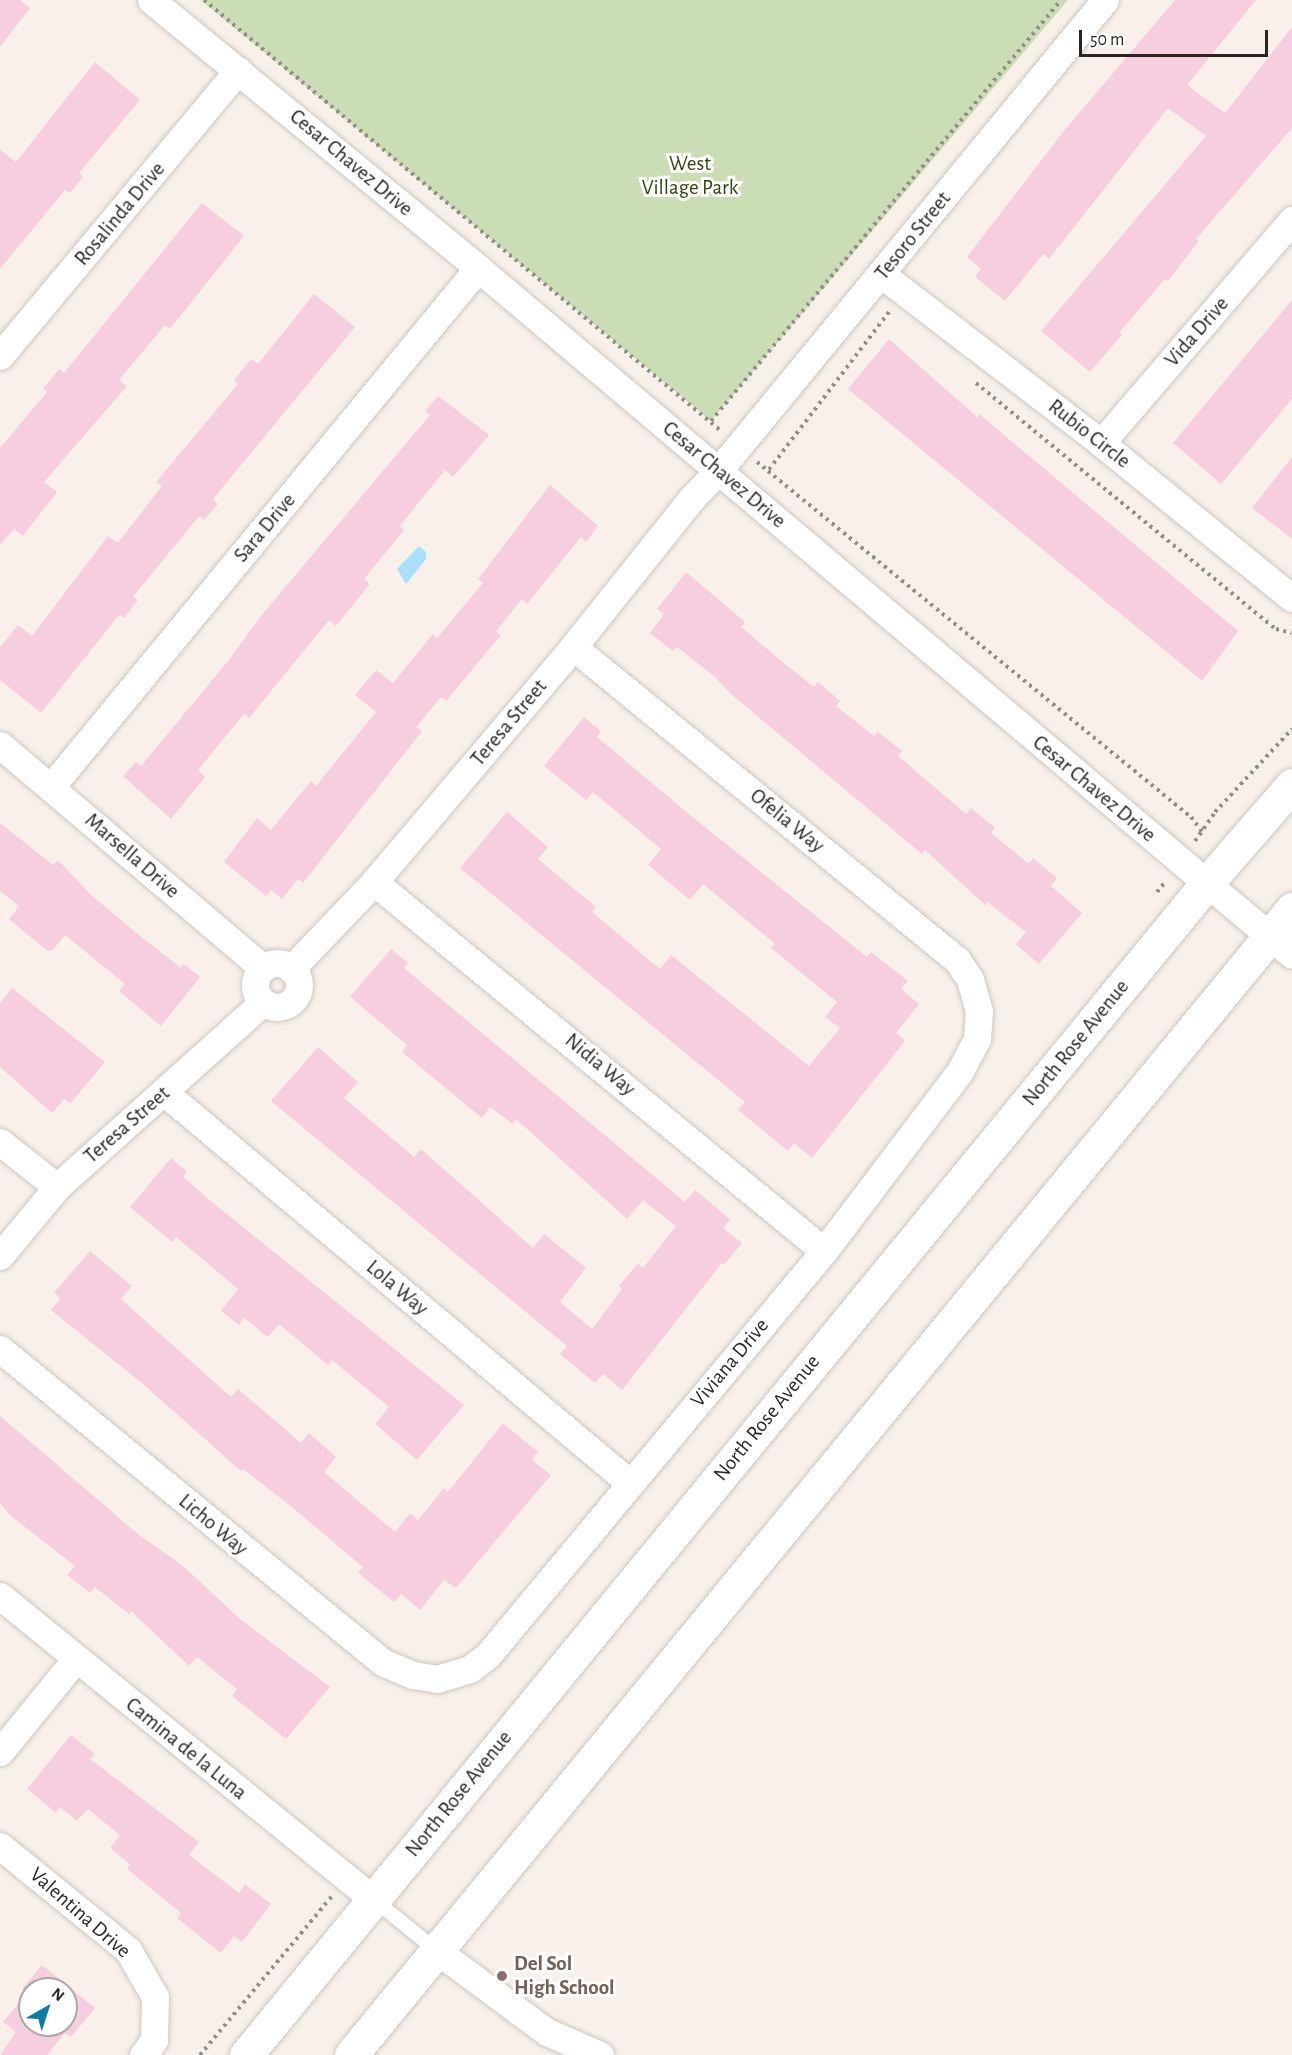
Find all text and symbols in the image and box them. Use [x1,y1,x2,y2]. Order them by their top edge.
scale bar [1082,18,1271,56]
text: 50 m [1090,31,1124,49]
street label: Cesar Chavez Drive [284,104,418,222]
park label: West Village Park [642,151,738,201]
street label: Rosalinda Drive [69,157,171,271]
street label: Tesoro Street [870,187,956,285]
street label: Vida Drive [1160,292,1234,372]
street label: Rubio Circle [1043,394,1135,474]
street label: Cesar Chavez Drive [657,416,791,534]
street label: Sara Drive [229,488,301,568]
street label: Teresa Street [465,675,553,771]
street label: Cesar Chavez Drive [1027,730,1161,848]
street label: Ofelia Way [745,783,829,859]
street label: Marsella Drive [79,808,185,904]
street label: North Rose Avenue [1017,975,1135,1111]
street label: Nidia Way [560,1028,640,1102]
street label: Teresa Street [79,1081,175,1169]
street label: Lola Way [361,1255,433,1321]
street label: Viviana Drive [686,1314,774,1412]
street label: North Rose Avenue [708,1350,826,1486]
street label: Licho Way [173,1489,253,1561]
street label: Camina de la Luna [120,1693,252,1805]
street label: North Rose Avenue [400,1726,518,1862]
street label: Valentina Drive [24,1862,136,1964]
place label: Del Sol High School [514,1951,615,2001]
marker: Del Sol High School [495,1969,509,1983]
north arrow [18,1977,78,2037]
text: N [49,1985,67,2004]

